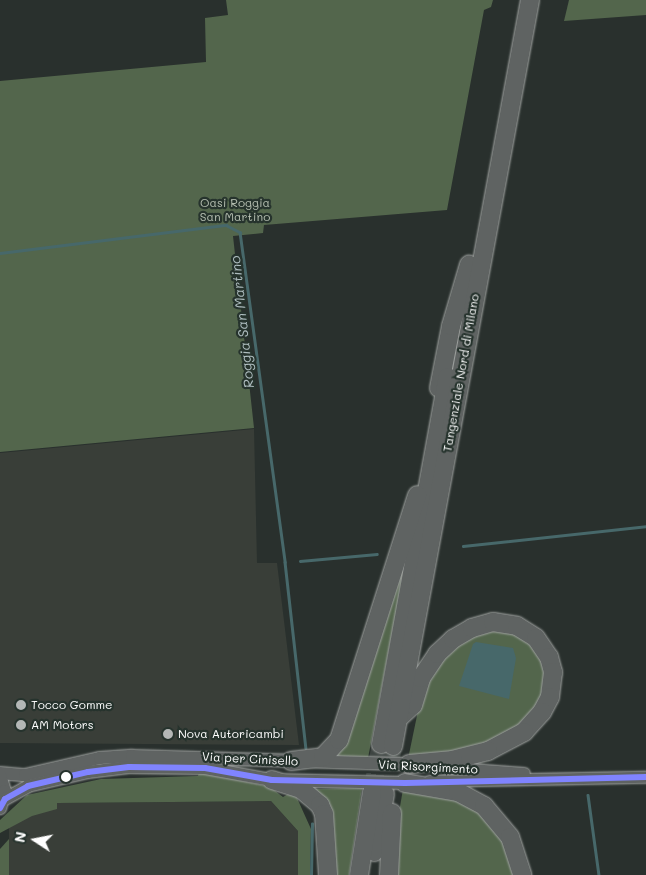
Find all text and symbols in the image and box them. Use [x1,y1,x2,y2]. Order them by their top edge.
park label: Oasi Roggia San Martino [200,196,270,224]
water label: Roggia San Martino [227,255,257,389]
street label: Tangenziale Nord di Milano [440,293,482,453]
place label: Tocco Gomme [31,698,112,712]
marker: Tocco Gomme [15,699,27,711]
place label: AM Motors [31,718,94,732]
marker: AM Motors [15,719,27,731]
place label: Nova Autoricambi [178,727,284,741]
marker: Nova Autoricambi [162,728,174,740]
street label: Via per Cinisello [202,749,298,769]
street label: Via Risorgimento [378,757,478,777]
unlabelled marker [61,772,71,782]
north arrow [10,815,60,865]
text: N [9,830,30,844]

